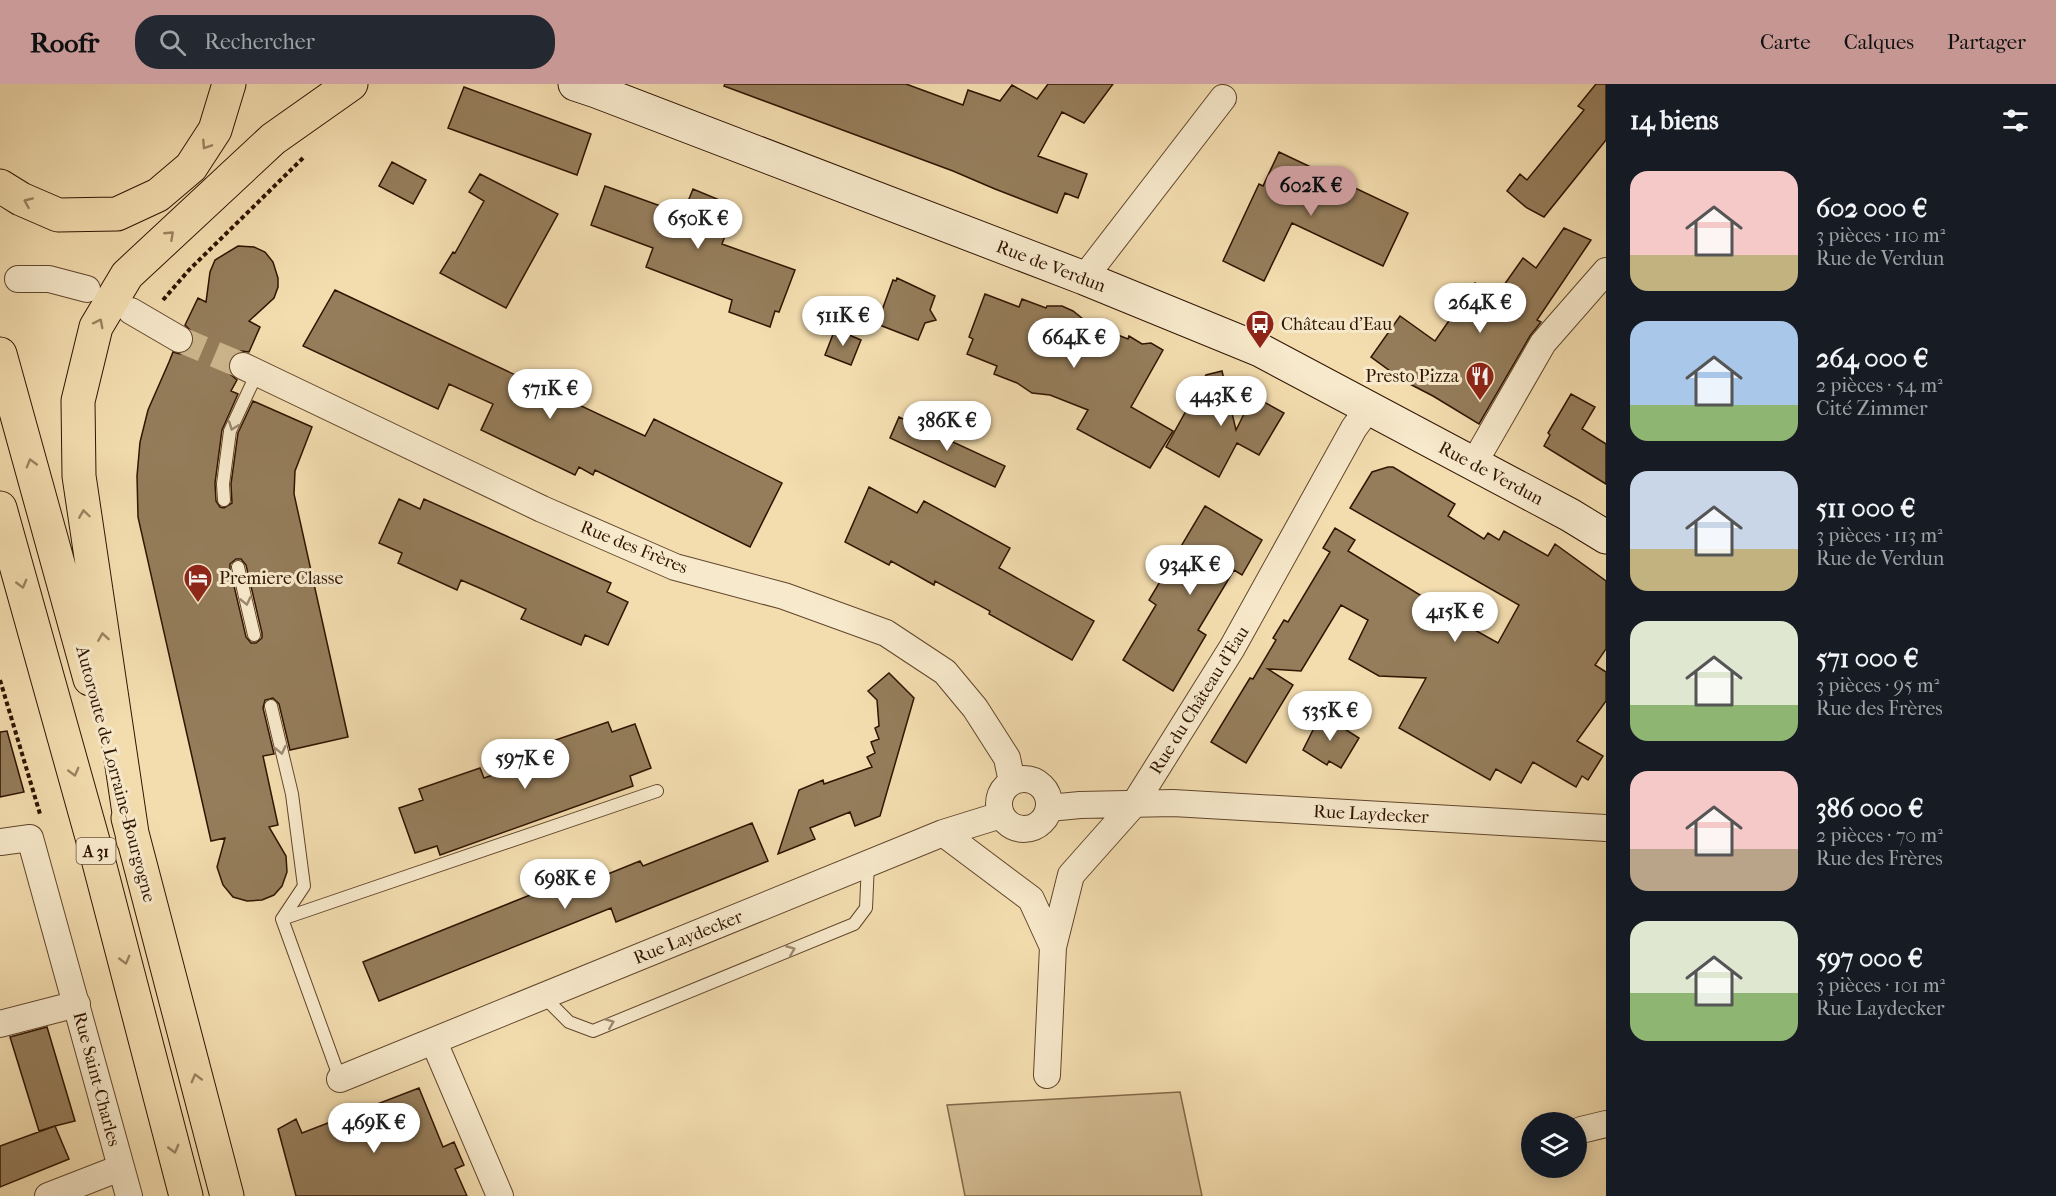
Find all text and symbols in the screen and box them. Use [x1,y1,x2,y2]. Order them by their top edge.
search box [135,15,555,69]
text: Roofr [30,26,99,59]
icon: search [156,26,189,59]
text: Rechercher [204,29,315,55]
text: Carte [1760,30,1811,54]
text: Calques [1844,30,1914,54]
text: Partager [1947,30,2026,54]
icon: filters [1999,104,2032,137]
text: 14 biens [1630,105,1719,136]
one-way arrow [202,138,213,149]
pin: 602K € [1262,166,1360,217]
text: 602K € [1280,174,1342,197]
text: 602 000 € [1816,193,1927,224]
icon: home [1678,195,1750,267]
one-way arrow [24,197,35,209]
pin: 650K € [649,199,747,250]
text: 650K € [667,207,729,230]
text: 3 pièces · 110 m² [1816,224,1945,247]
one-way arrow [163,231,173,242]
street label: Rue de Verdun [993,236,1109,297]
text: Rue de Verdun [1816,247,1944,270]
pin: 264K € [1431,283,1529,334]
text: 264K € [1448,291,1512,314]
pin: 511K € [794,296,892,347]
text: 511K € [816,304,870,327]
bus stop icon: Château d'Eau [1244,308,1276,350]
place label: Château d'Eau [1281,314,1392,335]
one-way arrow [92,318,104,329]
pin: 664K € [1025,318,1123,369]
text: 664K € [1042,326,1106,349]
text: 264 000 € [1816,343,1928,374]
icon: home [1678,345,1750,417]
restaurant icon: Presto Pizza [1464,360,1496,402]
place label: Presto Pizza [1365,366,1460,387]
pin: 571K € [501,369,599,420]
text: 2 pièces · 54 m² [1816,374,1943,397]
pin: 443K € [1172,376,1270,427]
text: 571K € [522,377,578,400]
text: 443K € [1190,384,1252,407]
text: Cité Zimmer [1816,397,1927,420]
pin: 386K € [898,401,996,452]
text: 386K € [917,409,977,432]
one-way arrow [228,420,241,431]
street label: Rue de Verdun [1435,437,1547,510]
one-way arrow [26,458,39,468]
text: 511 000 € [1816,493,1915,524]
icon: home [1678,495,1750,567]
one-way arrow [79,510,91,519]
street label: Rue des Frères [577,516,691,579]
text: 3 pièces · 113 m² [1816,524,1943,547]
pin: 934K € [1141,545,1239,596]
text: Rue de Verdun [1816,547,1944,570]
text: 934K € [1159,553,1221,576]
hotel icon: Premiere Classe [182,562,214,604]
place label: Premiere Classe [219,568,343,589]
one-way arrow [15,578,27,589]
pin: 415K € [1406,592,1504,643]
one-way arrow [239,596,252,606]
text: 415K € [1426,600,1484,623]
street label: Rue du Château d'Eau [1145,622,1254,778]
one-way arrow [97,633,109,642]
street label: Autoroute de Lorraine-Bourgogne [71,643,160,905]
text: 571 000 € [1816,643,1919,674]
icon: home [1678,645,1750,717]
text: 3 pièces · 95 m² [1816,674,1939,697]
pin: 535K € [1281,691,1379,742]
text: Rue des Frères [1816,697,1943,720]
text: 535K € [1302,699,1358,722]
pin: 597K € [476,739,574,790]
one-way arrow [274,744,287,754]
text: 597K € [495,747,555,770]
one-way arrow [67,766,79,777]
text: 386 000 € [1816,793,1923,824]
icon: home [1678,795,1750,867]
street label: Rue Laydecker [1313,801,1430,828]
text: 2 pièces · 70 m² [1816,824,1943,847]
road number: A 31 [76,838,116,864]
text: Rue des Frères [1816,847,1943,870]
pin: 698K € [516,859,614,910]
text: 698K € [534,867,596,890]
street label: Rue Laydecker [631,906,746,969]
text: 597 000 € [1816,943,1923,974]
one-way arrow [784,945,795,957]
icon: home [1678,945,1750,1017]
one-way arrow [117,955,130,965]
text: 3 pièces · 101 m² [1816,974,1945,997]
text: Rue Laydecker [1816,997,1945,1020]
street label: Rue Saint-Charles [68,1010,125,1149]
one-way arrow [604,1018,615,1030]
one-way arrow [191,1074,203,1084]
pin: 469K € [325,1103,423,1154]
text: 469K € [342,1111,406,1134]
map controls [1521,1112,1587,1178]
button: layers [1521,1112,1587,1178]
one-way arrow [167,1143,179,1154]

